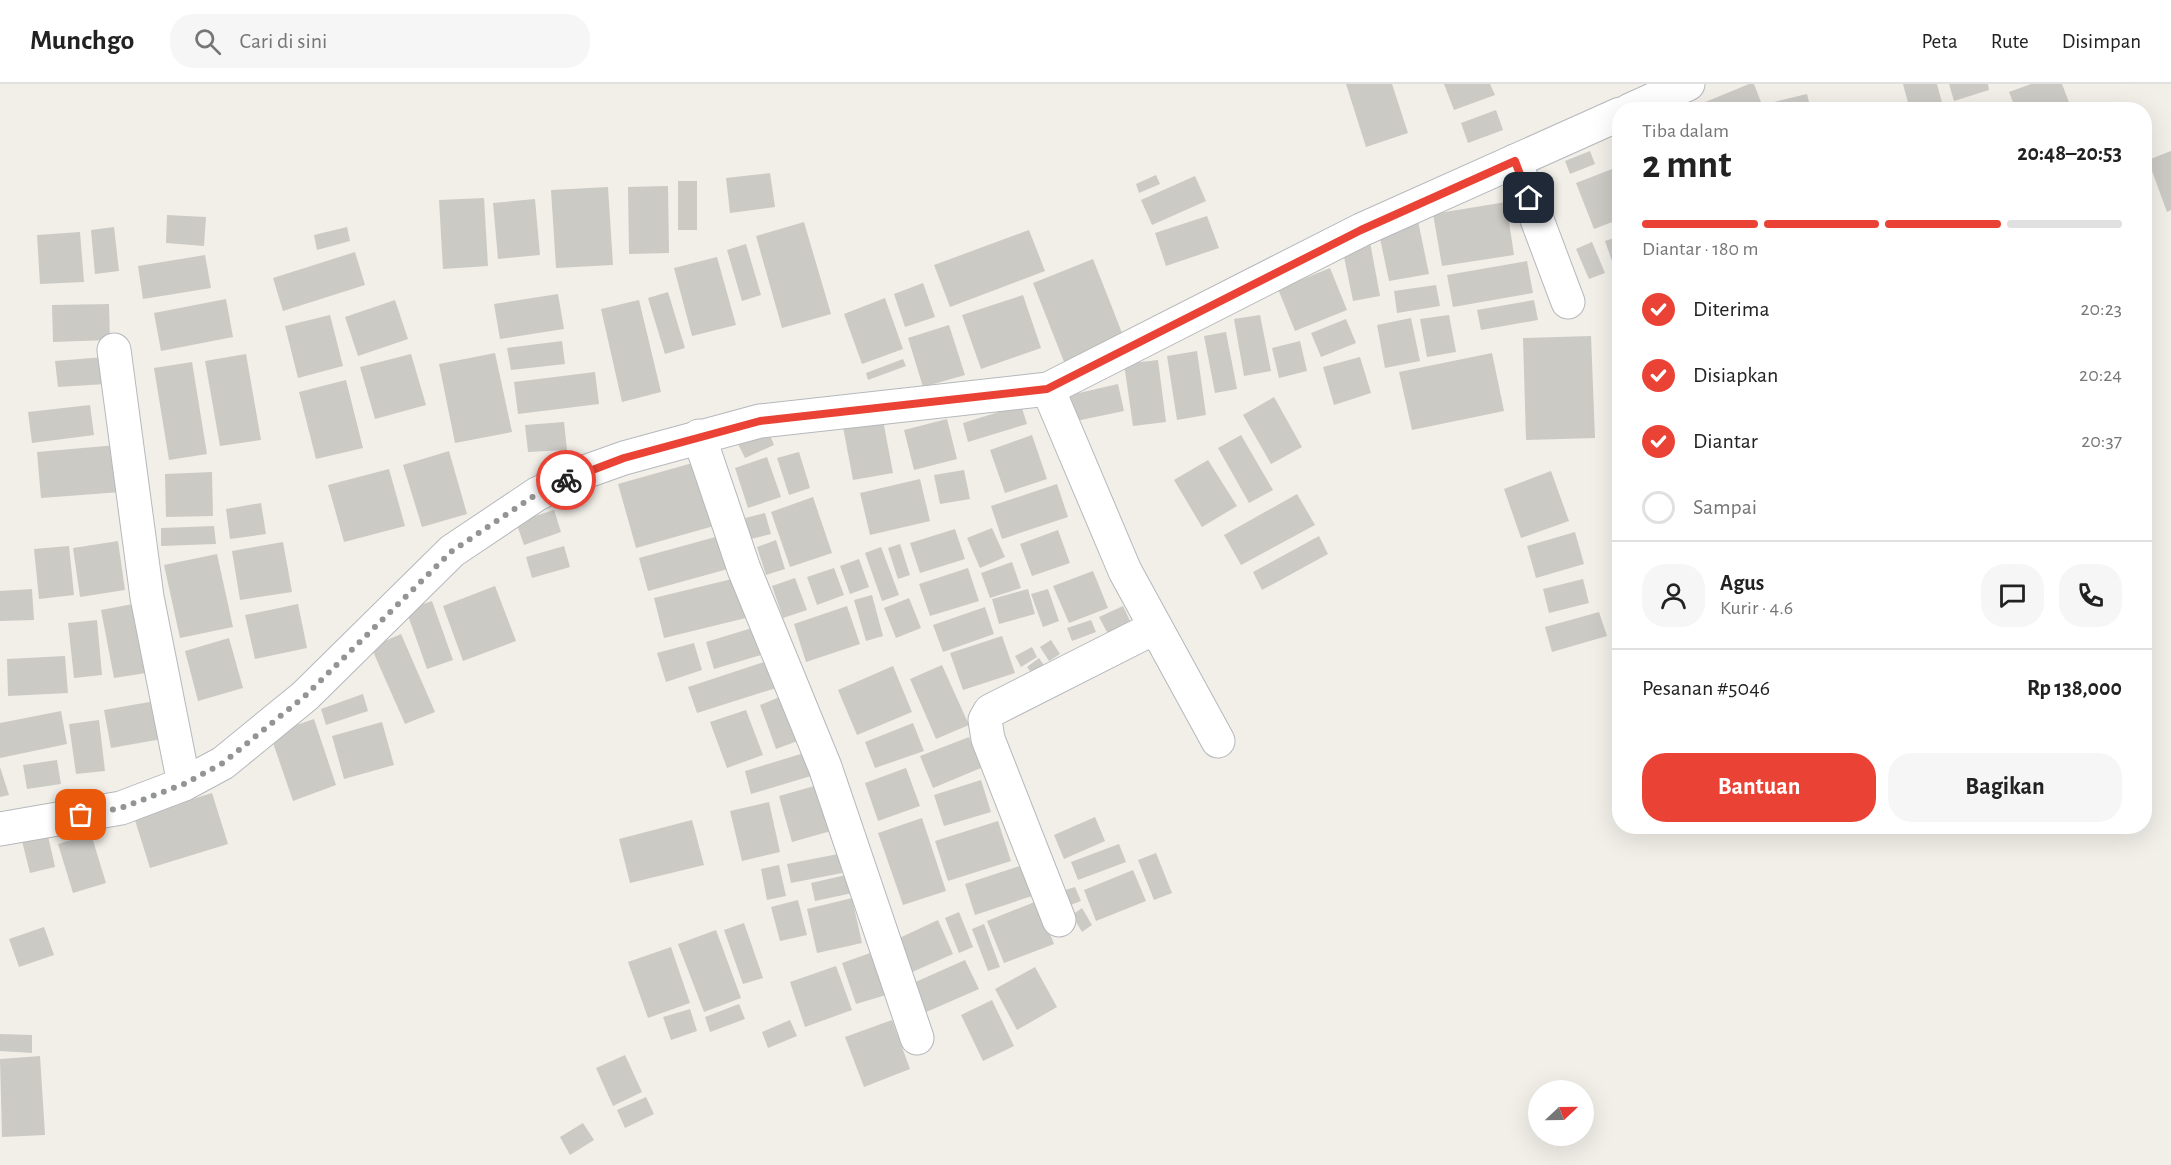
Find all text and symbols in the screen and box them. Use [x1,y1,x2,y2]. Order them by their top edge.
search box [170,14,590,68]
icon: search [191,25,224,58]
text: Munchgo [30,27,134,55]
text: Cari di sini [239,30,327,52]
text: Peta [1922,31,1958,52]
text: Rute [1991,31,2029,52]
text: Disimpan [2062,31,2141,52]
text: Tiba dalam [1642,121,1729,141]
text: 20:48–20:53 [2017,142,2122,164]
text: 2 mnt [1642,146,1731,185]
pin [1503,172,1554,223]
icon: home [1512,181,1545,214]
text: Diantar · 180 m [1642,239,1758,259]
icon: check [1642,293,1675,326]
text: Diterima [1693,298,1770,320]
text: 20:23 [2080,299,2122,319]
icon: check [1642,359,1675,392]
text: Disiapkan [1693,364,1778,386]
text: 20:24 [2079,365,2122,385]
icon: check [1642,425,1675,458]
text: Diantar [1693,430,1758,452]
text: 20:37 [2081,431,2122,451]
courier [536,450,596,510]
icon: bike [550,464,583,497]
text: Sampai [1693,496,1757,518]
button: person [1642,564,1705,627]
button: chat [1981,564,2044,627]
button: phone [2059,564,2122,627]
text: Agus [1720,572,1764,594]
text: Kurir · 4.6 [1720,598,1793,618]
text: Pesanan #5046 [1642,677,1770,699]
text: Rp 138,000 [2027,677,2122,699]
button: Bantuan [1642,753,1876,822]
button: Bagikan [1888,753,2122,822]
pin [55,789,106,840]
icon: bag [64,798,97,831]
north arrow [1528,1080,1594,1146]
map controls [1528,1080,1594,1146]

